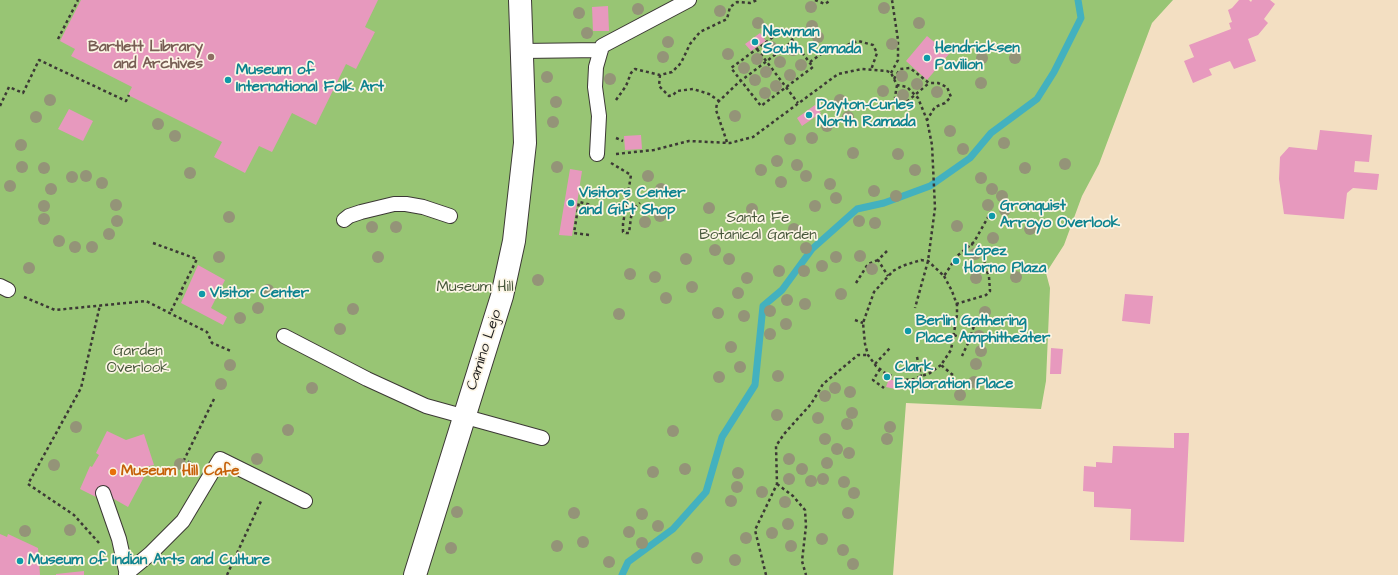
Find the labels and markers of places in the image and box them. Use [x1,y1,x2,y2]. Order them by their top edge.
place label: Newman South Ramada [763,24,861,59]
marker: Newman South Ramada [750,37,760,47]
place label: Bartlett Library and Archives [88,39,203,74]
place label: Hendricksen Pavilion [935,40,1020,75]
marker: Bartlett Library and Archives [206,52,216,62]
marker: Hendricksen Pavilion [922,53,932,63]
place label: Museum of International Folk Art [236,62,384,97]
marker: Museum of International Folk Art [223,75,233,85]
place label: Dayton-Curles North Ramada [817,97,916,132]
marker: Dayton-Curles North Ramada [804,110,814,120]
place label: Visitors Center and Gift Shop [579,185,685,220]
marker: Visitors Center and Gift Shop [566,198,576,208]
place label: Gronquist Arroyo Overlook [1000,198,1120,233]
marker: Gronquist Arroyo Overlook [987,211,997,221]
place label: López Horno Plaza [964,243,1046,278]
marker: López Horno Plaza [951,256,961,266]
place label: Visitor Center [210,285,309,303]
marker: Visitor Center [197,289,207,299]
place label: Berlin Gathering Place Amphitheater [916,313,1050,348]
marker: Berlin Gathering Place Amphitheater [903,326,913,336]
place label: Clark Exploration Place [895,359,1013,394]
marker: Clark Exploration Place [882,372,892,382]
place label: Museum Hill Cafe [121,463,239,481]
marker: Museum Hill Cafe [108,467,118,477]
place label: Museum of Indian Arts and Culture [28,552,270,570]
marker: Museum of Indian Arts and Culture [15,556,25,566]

